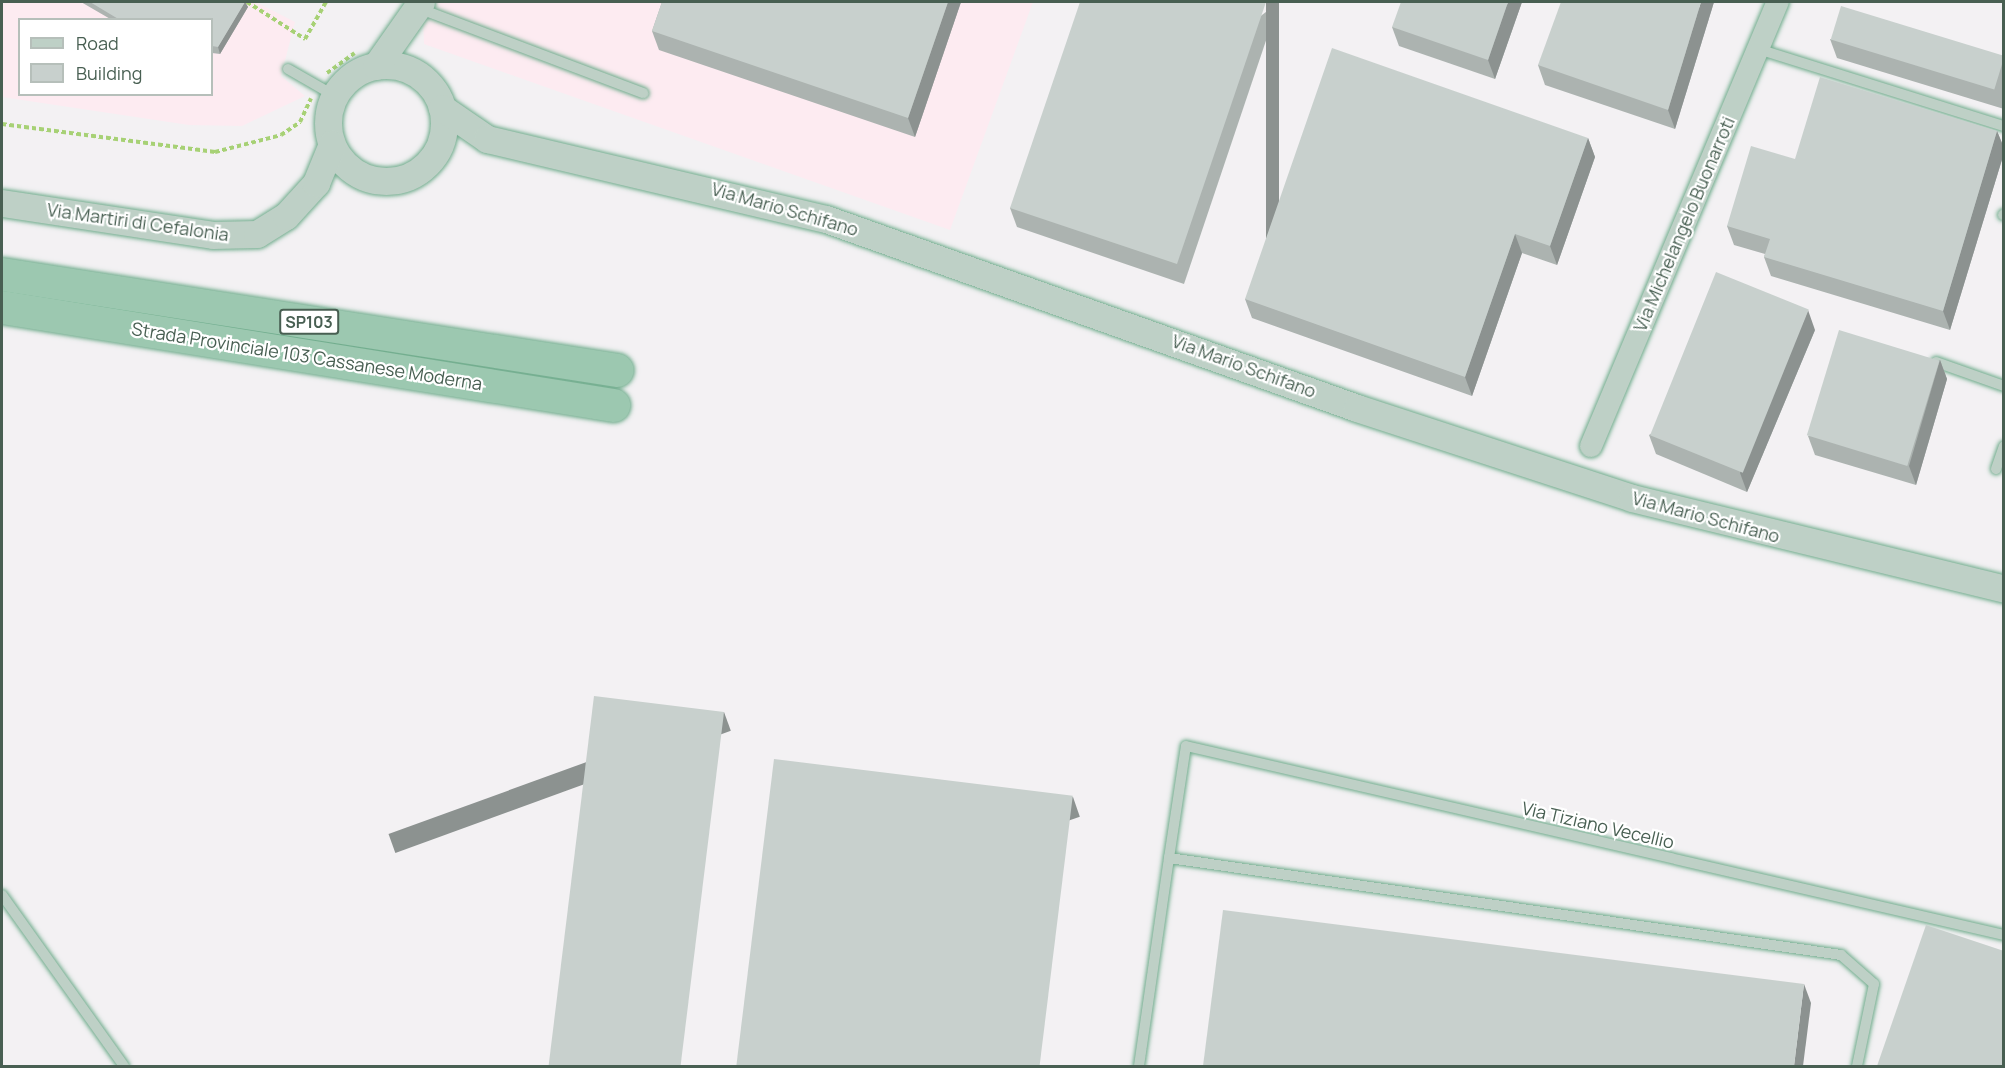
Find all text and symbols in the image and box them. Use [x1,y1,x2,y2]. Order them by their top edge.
legend [18,18,213,96]
text: Road [76,31,119,55]
text: Building [76,61,142,85]
street label: Via Michelangelo Buonarroti [1629,113,1739,335]
street label: Via Mario Schifano [709,178,861,240]
street label: Via Martiri di Cefalonia [46,199,230,245]
road number: SP103 [279,309,339,335]
street label: Strada Provinciale 103 Cassanese Moderna [130,318,484,394]
street label: Via Mario Schifano [1169,330,1319,402]
street label: Via Mario Schifano [1630,487,1782,547]
street label: Via Tiziano Vecellio [1520,797,1676,853]

